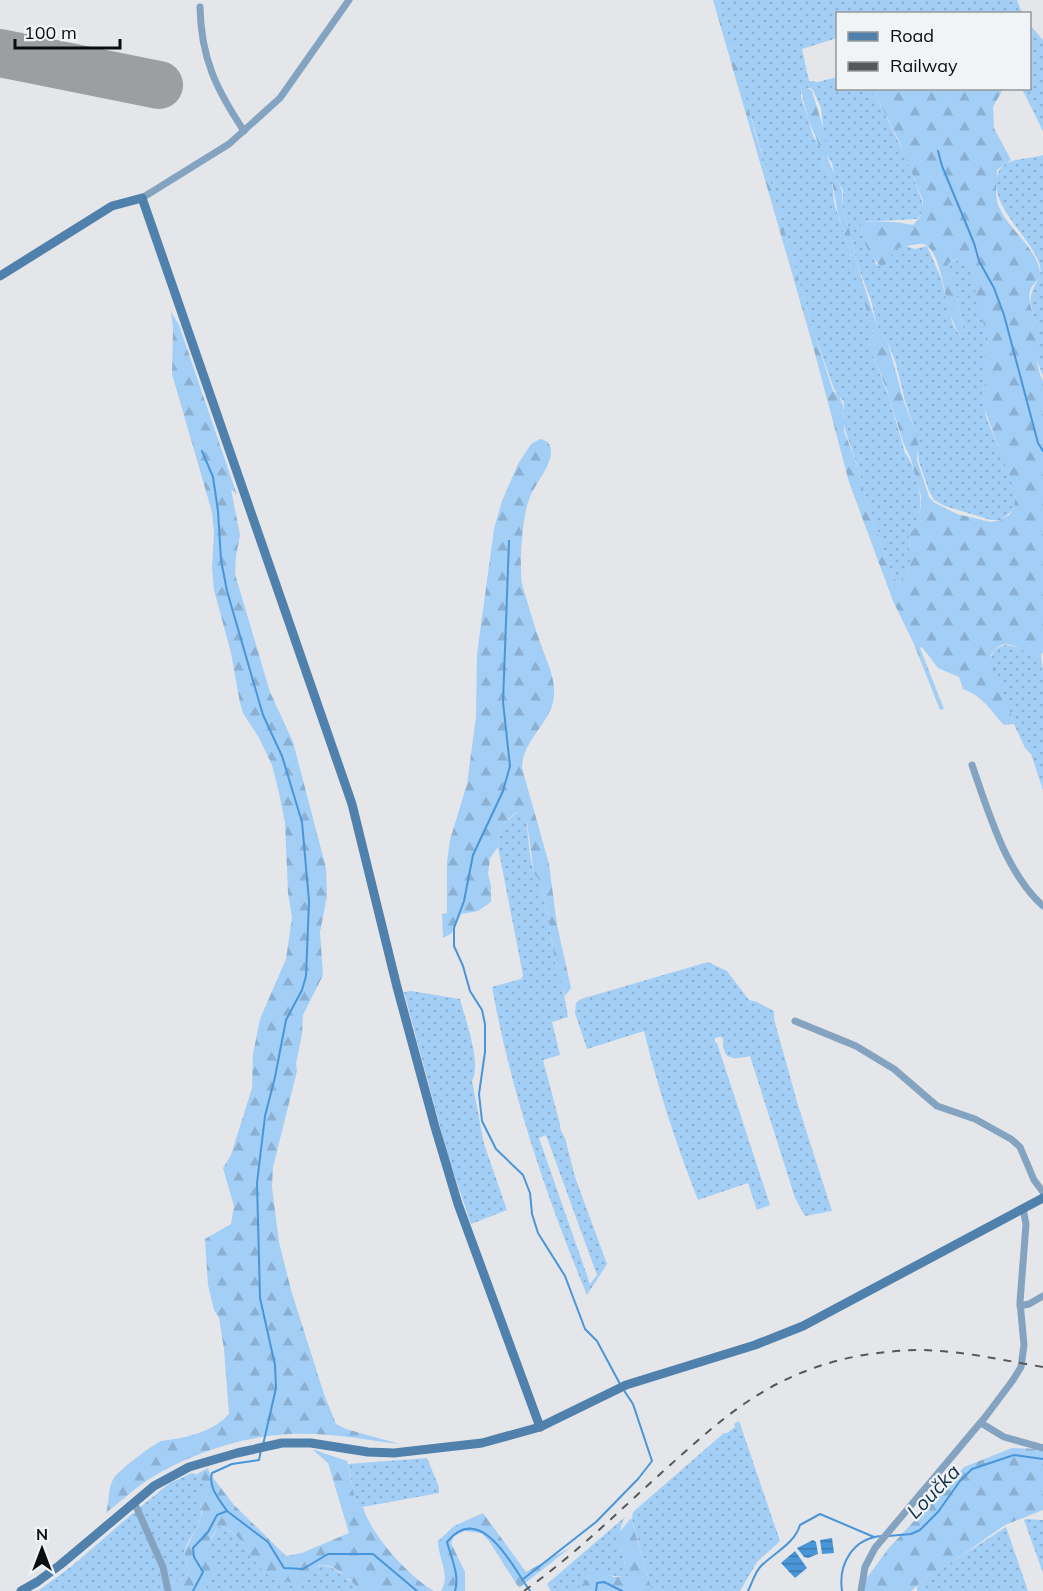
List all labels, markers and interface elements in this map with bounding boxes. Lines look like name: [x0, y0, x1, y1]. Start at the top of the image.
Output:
scale bar: [15, 12, 120, 50]
legend: [836, 12, 1031, 90]
text: 100 m: [24, 21, 77, 44]
text: Road: [890, 24, 934, 47]
text: Railway: [890, 54, 958, 77]
water label: Loučka: [901, 1459, 965, 1523]
north arrow: [12, 1519, 72, 1579]
text: N: [36, 1524, 48, 1544]

